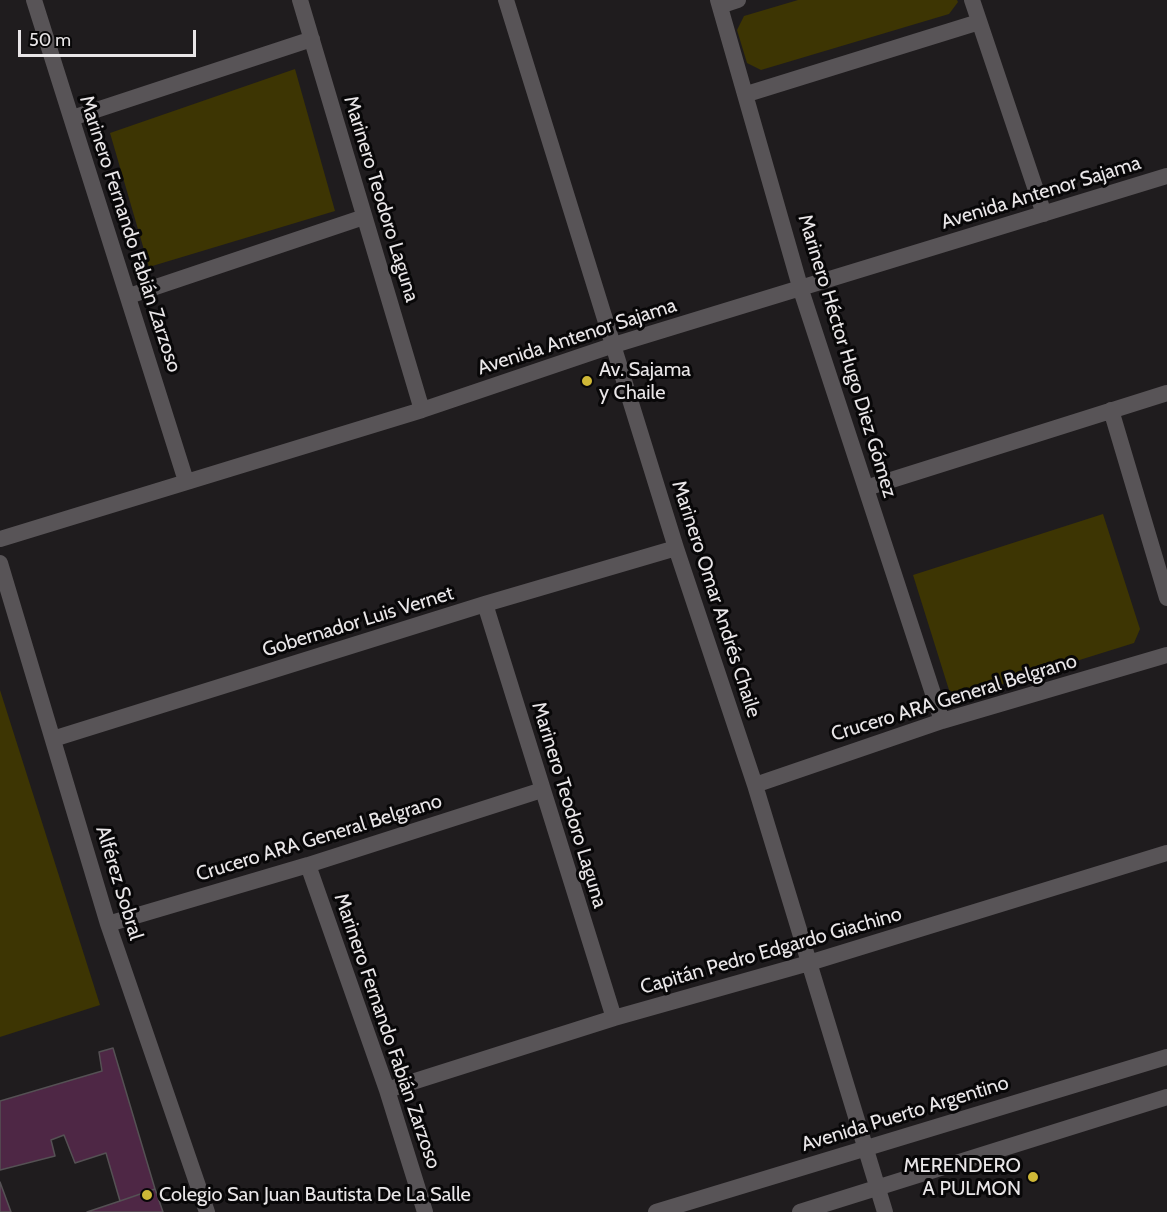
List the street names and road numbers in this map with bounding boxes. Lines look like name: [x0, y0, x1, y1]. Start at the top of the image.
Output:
street label: Marinero Fernando Fabián Zarzoso: [74, 93, 186, 375]
street label: Marinero Teodoro Laguna: [338, 93, 424, 305]
street label: Avenida Antenor Sajama: [938, 151, 1144, 235]
street label: Marinero Héctor Hugo Diez Gómez: [792, 211, 902, 501]
street label: Avenida Antenor Sajama: [475, 294, 679, 380]
street label: Marinero Omar Andrés Chaile: [666, 477, 766, 721]
street label: Gobernador Luis Vernet: [259, 581, 457, 663]
street label: Crucero ARA General Belgrano: [828, 649, 1080, 747]
street label: Marinero Teodoro Laguna: [526, 699, 612, 911]
street label: Crucero ARA General Belgrano: [193, 789, 445, 887]
street label: Alférez Sobral: [90, 823, 148, 943]
street label: Marinero Fernando Fabián Zarzoso: [328, 890, 446, 1172]
street label: Capitán Pedro Edgardo Giachino: [637, 902, 905, 1000]
street label: Avenida Puerto Argentino: [798, 1071, 1012, 1157]

